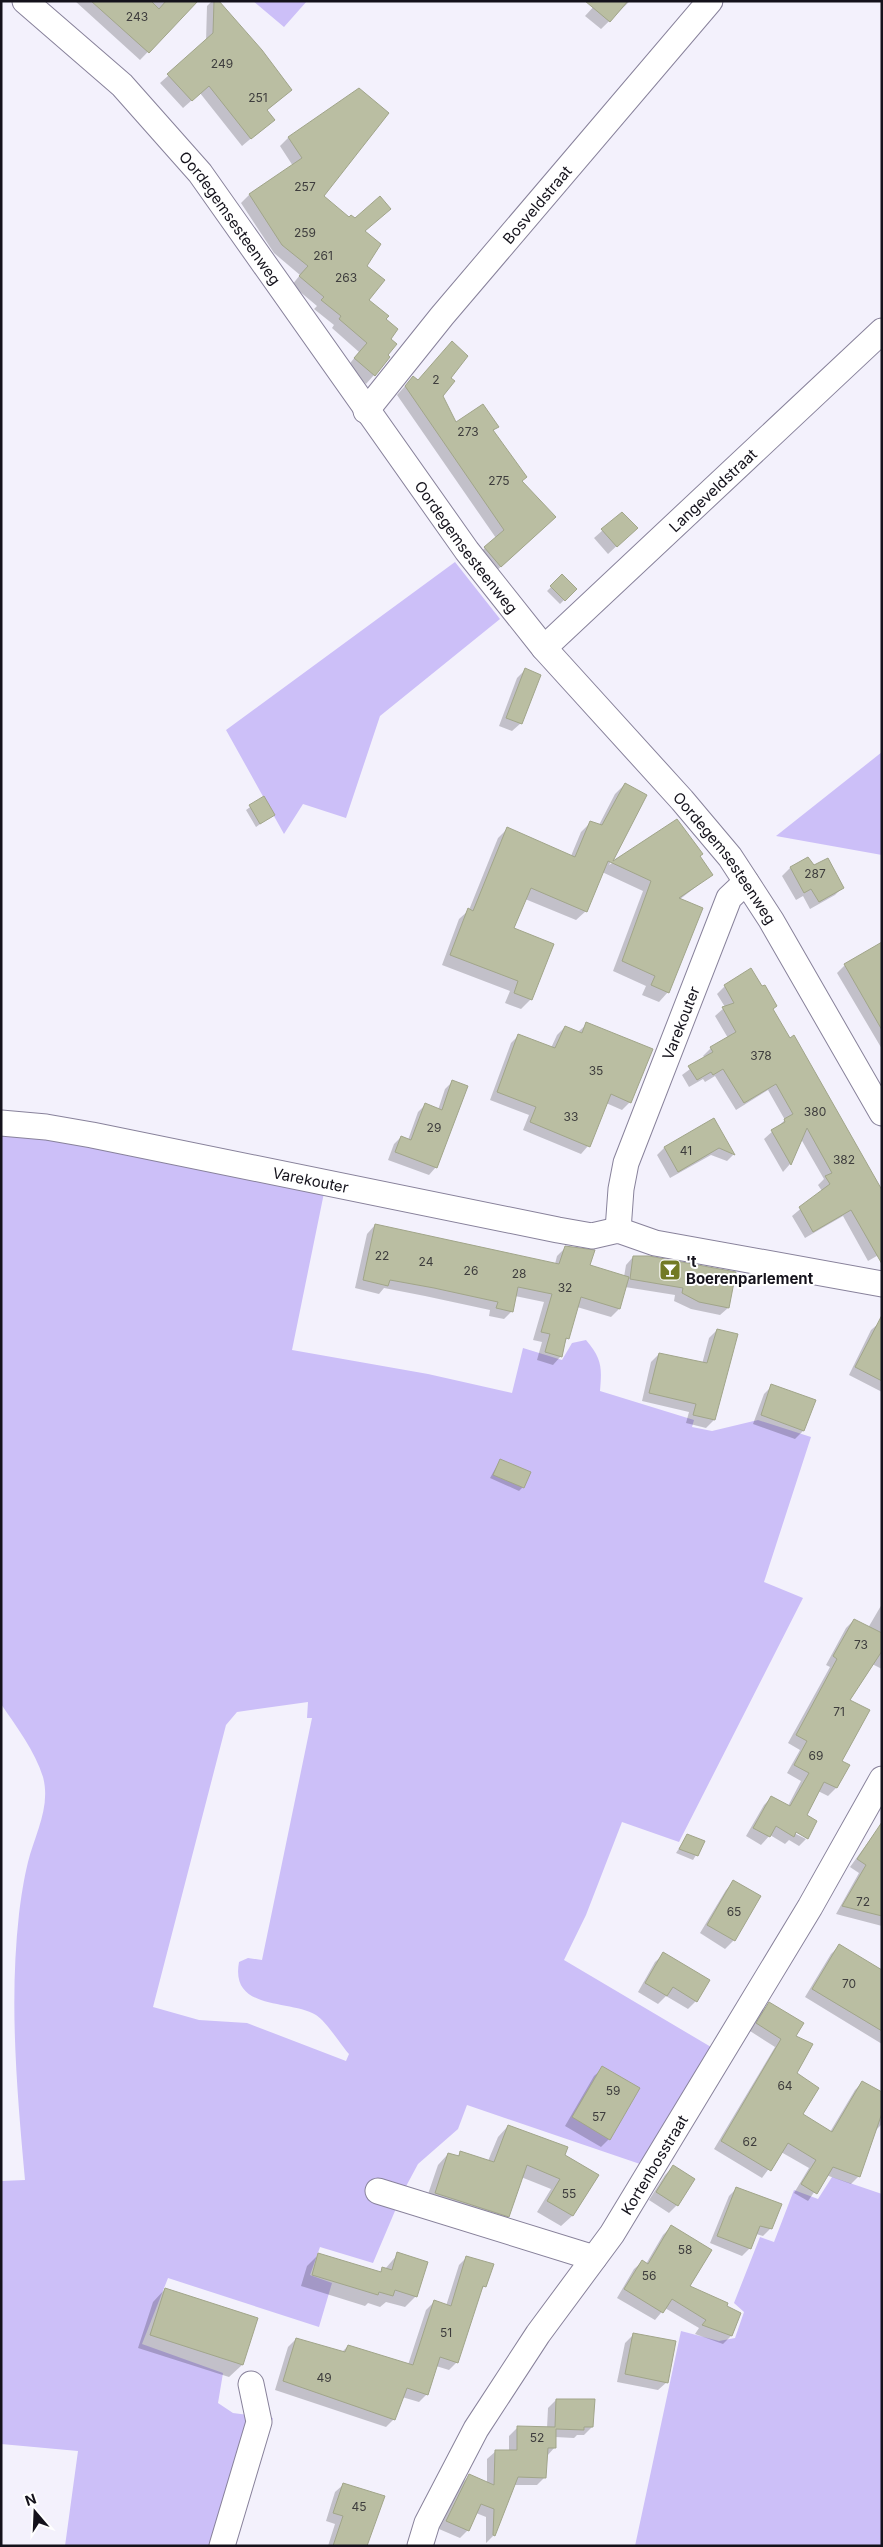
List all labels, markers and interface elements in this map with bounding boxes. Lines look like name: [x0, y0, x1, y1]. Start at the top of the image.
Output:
house number: 243: [126, 9, 148, 24]
house number: 249: [211, 56, 233, 71]
house number: 251: [248, 90, 268, 105]
street label: Oordegemsesteenweg: [175, 147, 285, 288]
street label: Bosveldstraat: [498, 161, 575, 248]
house number: 257: [294, 179, 316, 194]
house number: 259: [294, 225, 316, 240]
house number: 261: [313, 248, 333, 263]
house number: 263: [335, 270, 357, 285]
house number: 2: [432, 372, 440, 387]
house number: 273: [457, 424, 479, 439]
street label: Langeveldstraat: [665, 444, 760, 536]
house number: 275: [488, 473, 510, 488]
street label: Oordegemsesteenweg: [411, 477, 522, 617]
street label: Oordegemsesteenweg: [669, 788, 780, 928]
house number: 287: [804, 866, 826, 881]
street label: Varekouter: [658, 983, 703, 1062]
house number: 378: [750, 1048, 772, 1063]
house number: 35: [589, 1063, 603, 1078]
house number: 380: [804, 1104, 826, 1119]
house number: 33: [564, 1109, 578, 1124]
house number: 29: [427, 1120, 441, 1135]
house number: 41: [680, 1143, 692, 1158]
house number: 382: [833, 1152, 855, 1167]
street label: Varekouter: [271, 1163, 351, 1197]
house number: 22: [375, 1248, 389, 1263]
place label: 't Boerenparlement: [686, 1252, 814, 1288]
house number: 24: [419, 1254, 434, 1269]
bar icon: 't Boerenparlement: [658, 1258, 682, 1282]
house number: 26: [464, 1263, 478, 1278]
house number: 28: [512, 1266, 526, 1281]
house number: 32: [558, 1280, 572, 1295]
house number: 73: [854, 1637, 868, 1652]
house number: 71: [833, 1704, 845, 1719]
house number: 69: [809, 1748, 823, 1763]
house number: 72: [856, 1894, 870, 1909]
house number: 65: [727, 1904, 741, 1919]
house number: 70: [842, 1976, 856, 1991]
house number: 64: [777, 2078, 793, 2093]
house number: 59: [606, 2083, 620, 2098]
house number: 57: [592, 2109, 606, 2124]
street label: Kortenbosstraat: [617, 2111, 691, 2218]
house number: 62: [743, 2134, 757, 2149]
house number: 55: [562, 2186, 576, 2201]
house number: 58: [678, 2242, 692, 2257]
house number: 56: [642, 2268, 656, 2283]
house number: 51: [440, 2325, 452, 2340]
house number: 49: [316, 2370, 332, 2385]
house number: 52: [530, 2430, 544, 2445]
north arrow: [10, 2487, 60, 2537]
text: N: [23, 2489, 38, 2509]
house number: 45: [351, 2499, 367, 2514]

